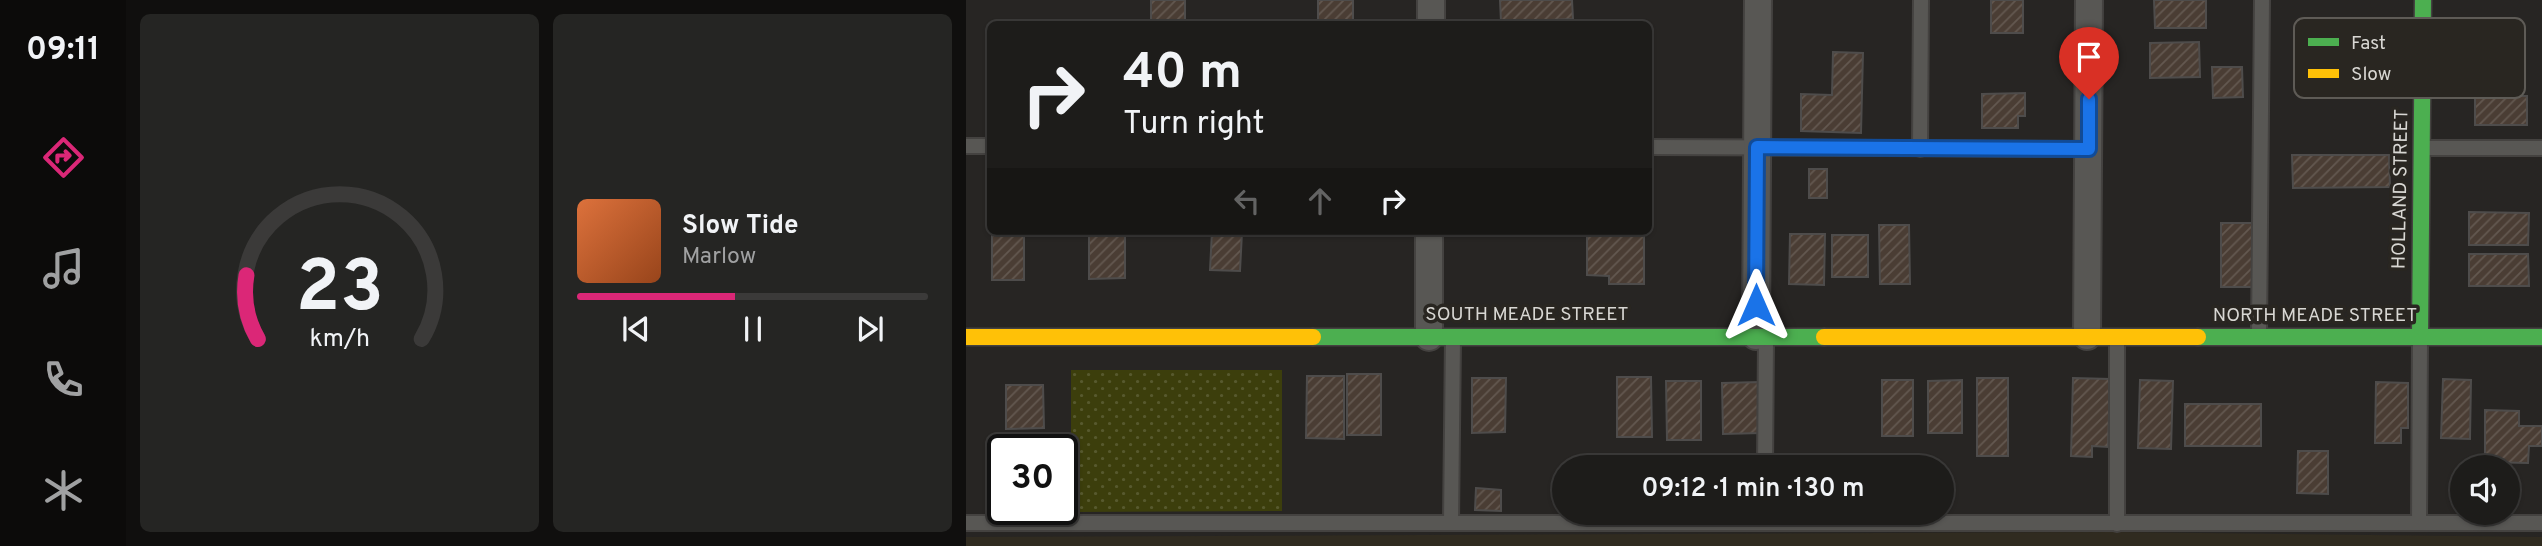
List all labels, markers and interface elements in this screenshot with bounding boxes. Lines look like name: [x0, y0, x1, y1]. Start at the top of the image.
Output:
legend: [2294, 18, 2525, 98]
pin: [2059, 27, 2119, 99]
text: 09:11: [26, 31, 100, 71]
text: Fast: [2351, 32, 2386, 56]
icon: arrive: [2070, 38, 2108, 76]
text: 40 m: [1123, 44, 1242, 106]
icon: right: [1008, 49, 1099, 140]
text: Slow: [2351, 63, 2391, 87]
text: Turn right: [1123, 105, 1265, 145]
street label: HOLLAND STREET: [2388, 109, 2414, 269]
icon: directions: [39, 133, 88, 182]
icon: left: [1228, 182, 1266, 220]
icon: ahead: [1301, 182, 1339, 220]
icon: right: [1374, 182, 1412, 220]
text: Slow Tide: [682, 210, 799, 243]
text: Marlow: [682, 243, 756, 272]
icon: music: [39, 244, 88, 293]
text: 23: [295, 245, 384, 337]
position arrow: [1719, 268, 1793, 342]
street label: SOUTH MEADE STREET: [1425, 303, 1629, 327]
street label: NORTH MEADE STREET: [2213, 304, 2417, 328]
icon: previous: [617, 310, 655, 348]
icon: pause: [734, 310, 772, 348]
icon: next: [851, 310, 889, 348]
text: km/h: [309, 324, 370, 356]
icon: phone: [39, 355, 88, 404]
speed limit sign: 30: [987, 434, 1078, 525]
map controls: [2450, 455, 2520, 525]
button: sound: [2450, 455, 2520, 525]
icon: climate: [39, 466, 88, 515]
text: 09:12 · 1 min · 130 m: [1641, 473, 1865, 506]

